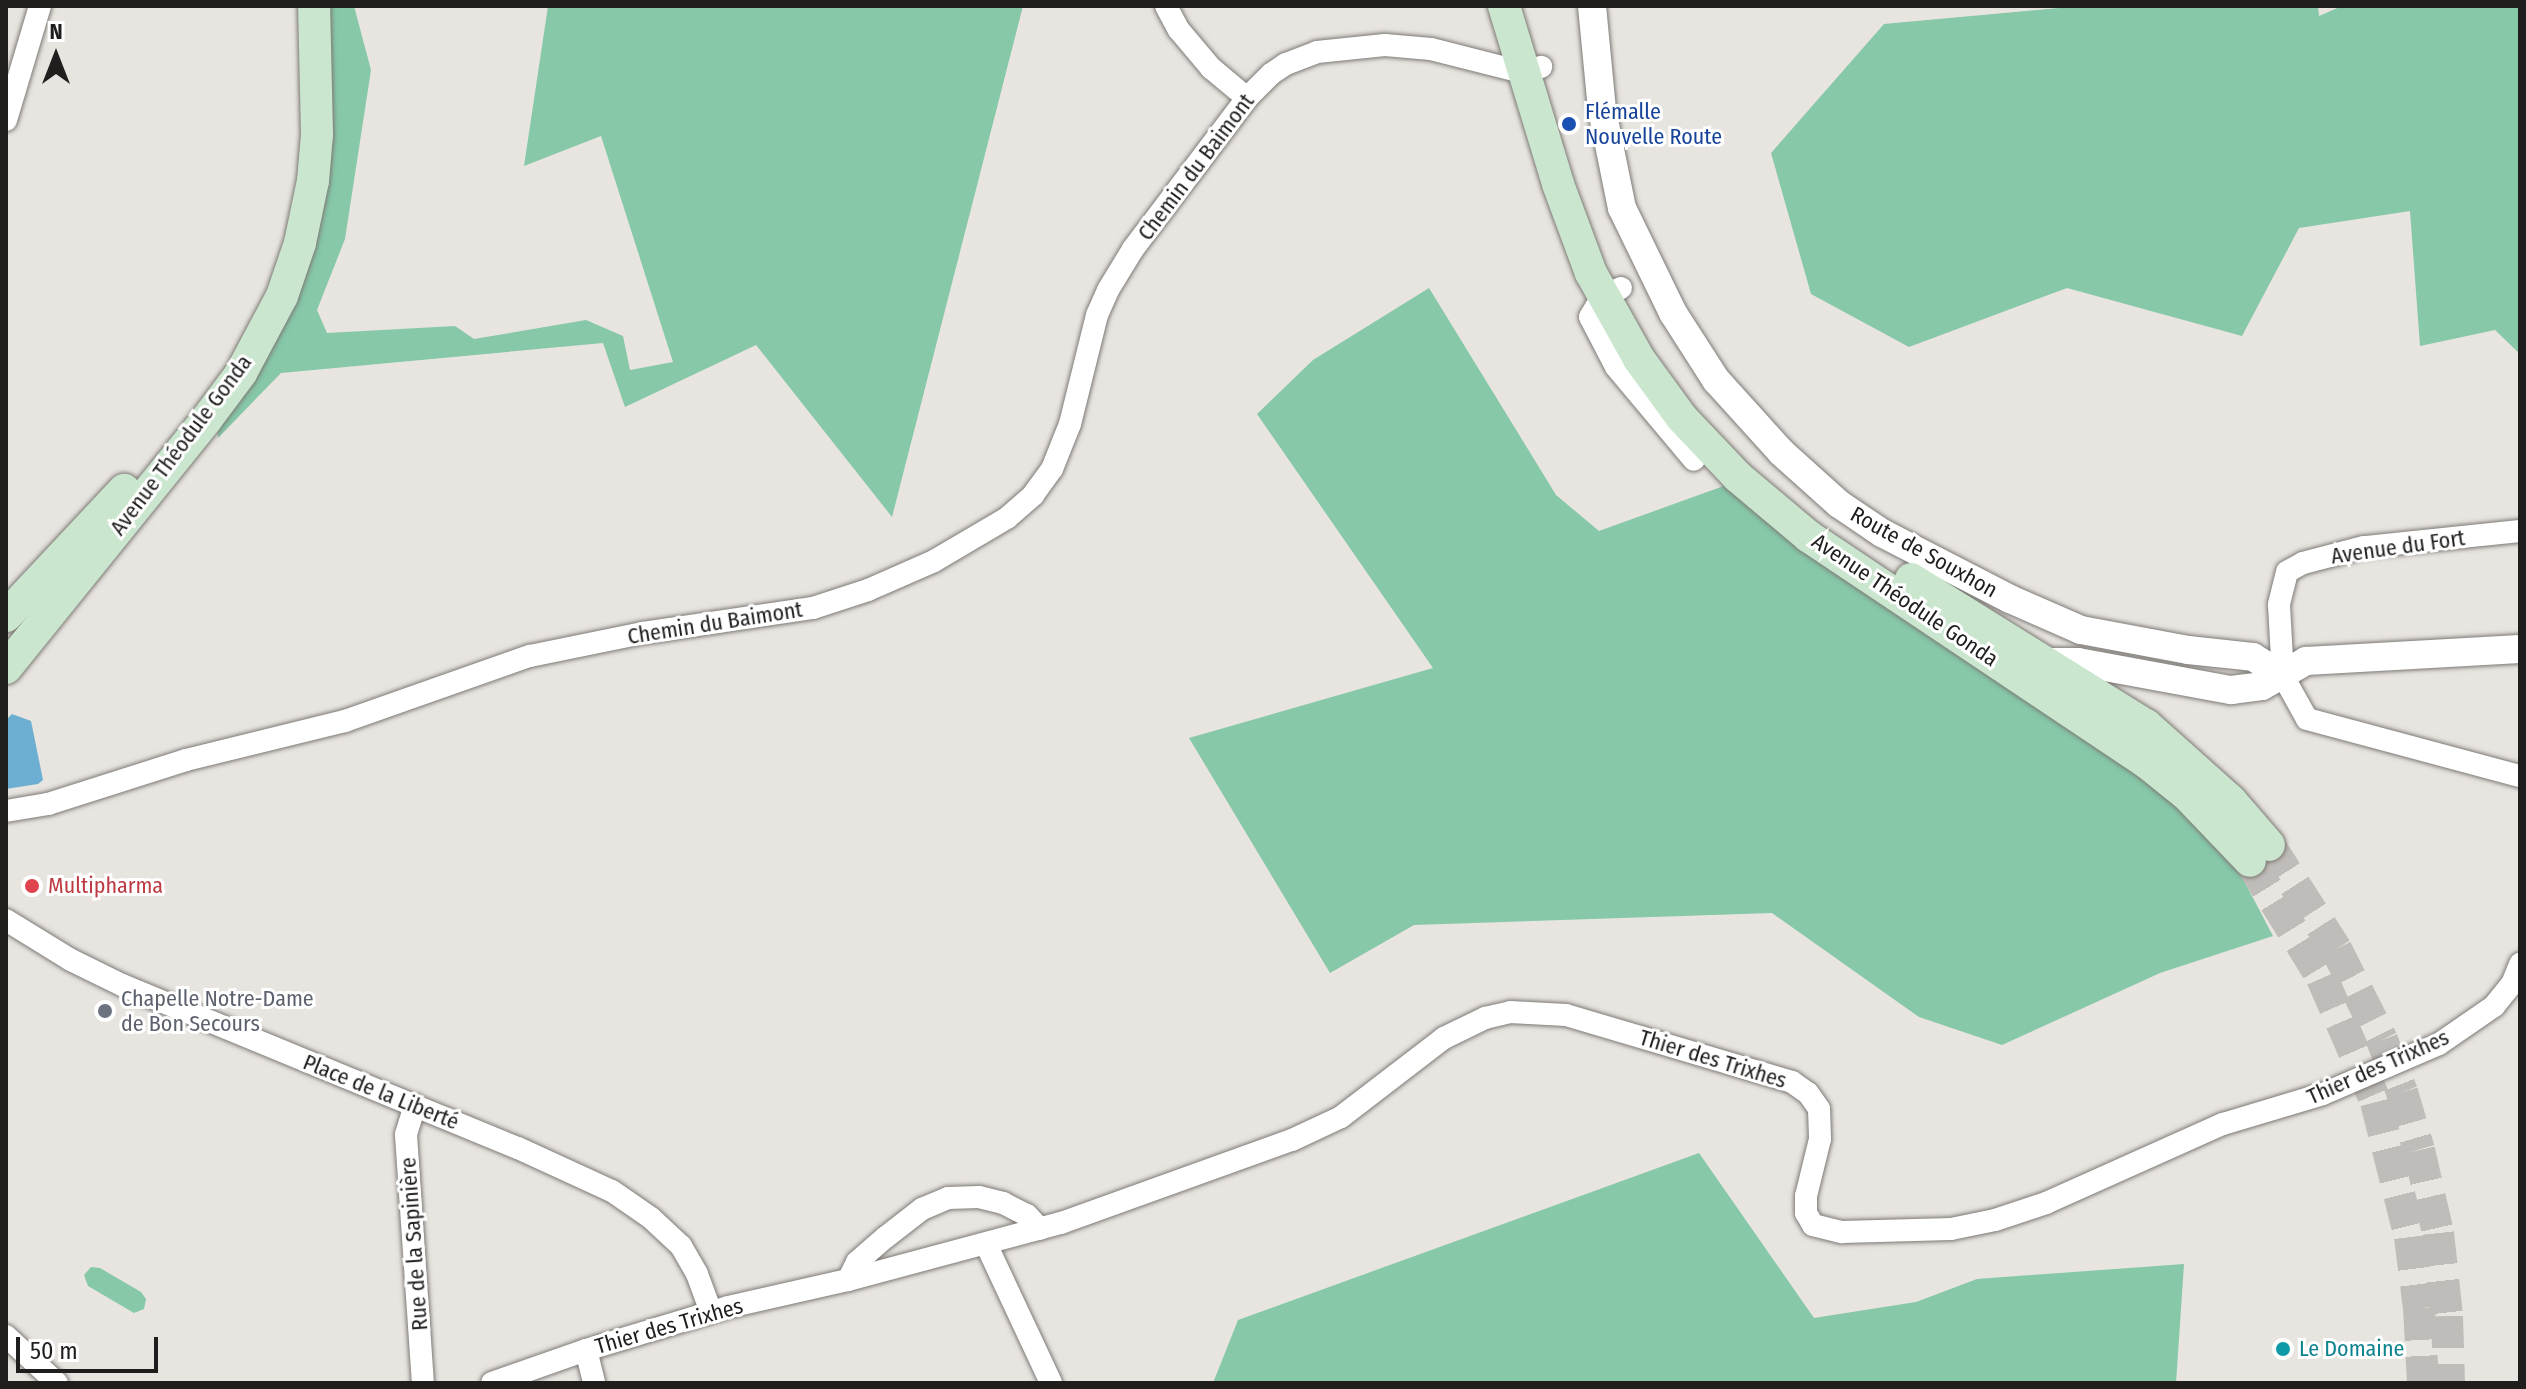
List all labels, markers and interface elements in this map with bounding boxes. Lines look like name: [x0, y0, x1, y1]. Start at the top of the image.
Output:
north arrow: [16, 16, 96, 96]
text: N: [49, 18, 63, 45]
street label: Chemin du Baimont: [1132, 88, 1260, 246]
place label: Flémalle Nouvelle Route: [1585, 98, 1722, 150]
marker: Flémalle Nouvelle Route: [1560, 115, 1578, 133]
street label: Avenue Théodule Gonda: [105, 350, 257, 540]
street label: Route de Souxhon: [1846, 501, 2002, 603]
street label: Avenue du Fort: [2329, 525, 2467, 569]
street label: Avenue Théodule Gonda: [1807, 528, 2003, 672]
street label: Chemin du Baimont: [626, 596, 804, 650]
place label: Multipharma: [48, 873, 163, 899]
marker: Multipharma: [23, 877, 41, 895]
place label: Chapelle Notre-Dame de Bon Secours: [121, 985, 314, 1036]
marker: Chapelle Notre-Dame de Bon Secours: [96, 1002, 114, 1020]
street label: Thier des Trixhes: [1636, 1024, 1790, 1094]
street label: Thier des Trixhes: [2303, 1024, 2453, 1110]
street label: Place de la Liberté: [299, 1049, 463, 1135]
street label: Rue de la Sapinière: [395, 1156, 433, 1332]
street label: Thier des Trixhes: [592, 1292, 746, 1360]
scale bar: [20, 1321, 162, 1371]
place label: Le Domaine: [2299, 1336, 2404, 1362]
text: 50 m: [30, 1337, 78, 1365]
marker: Le Domaine: [2274, 1340, 2292, 1358]

